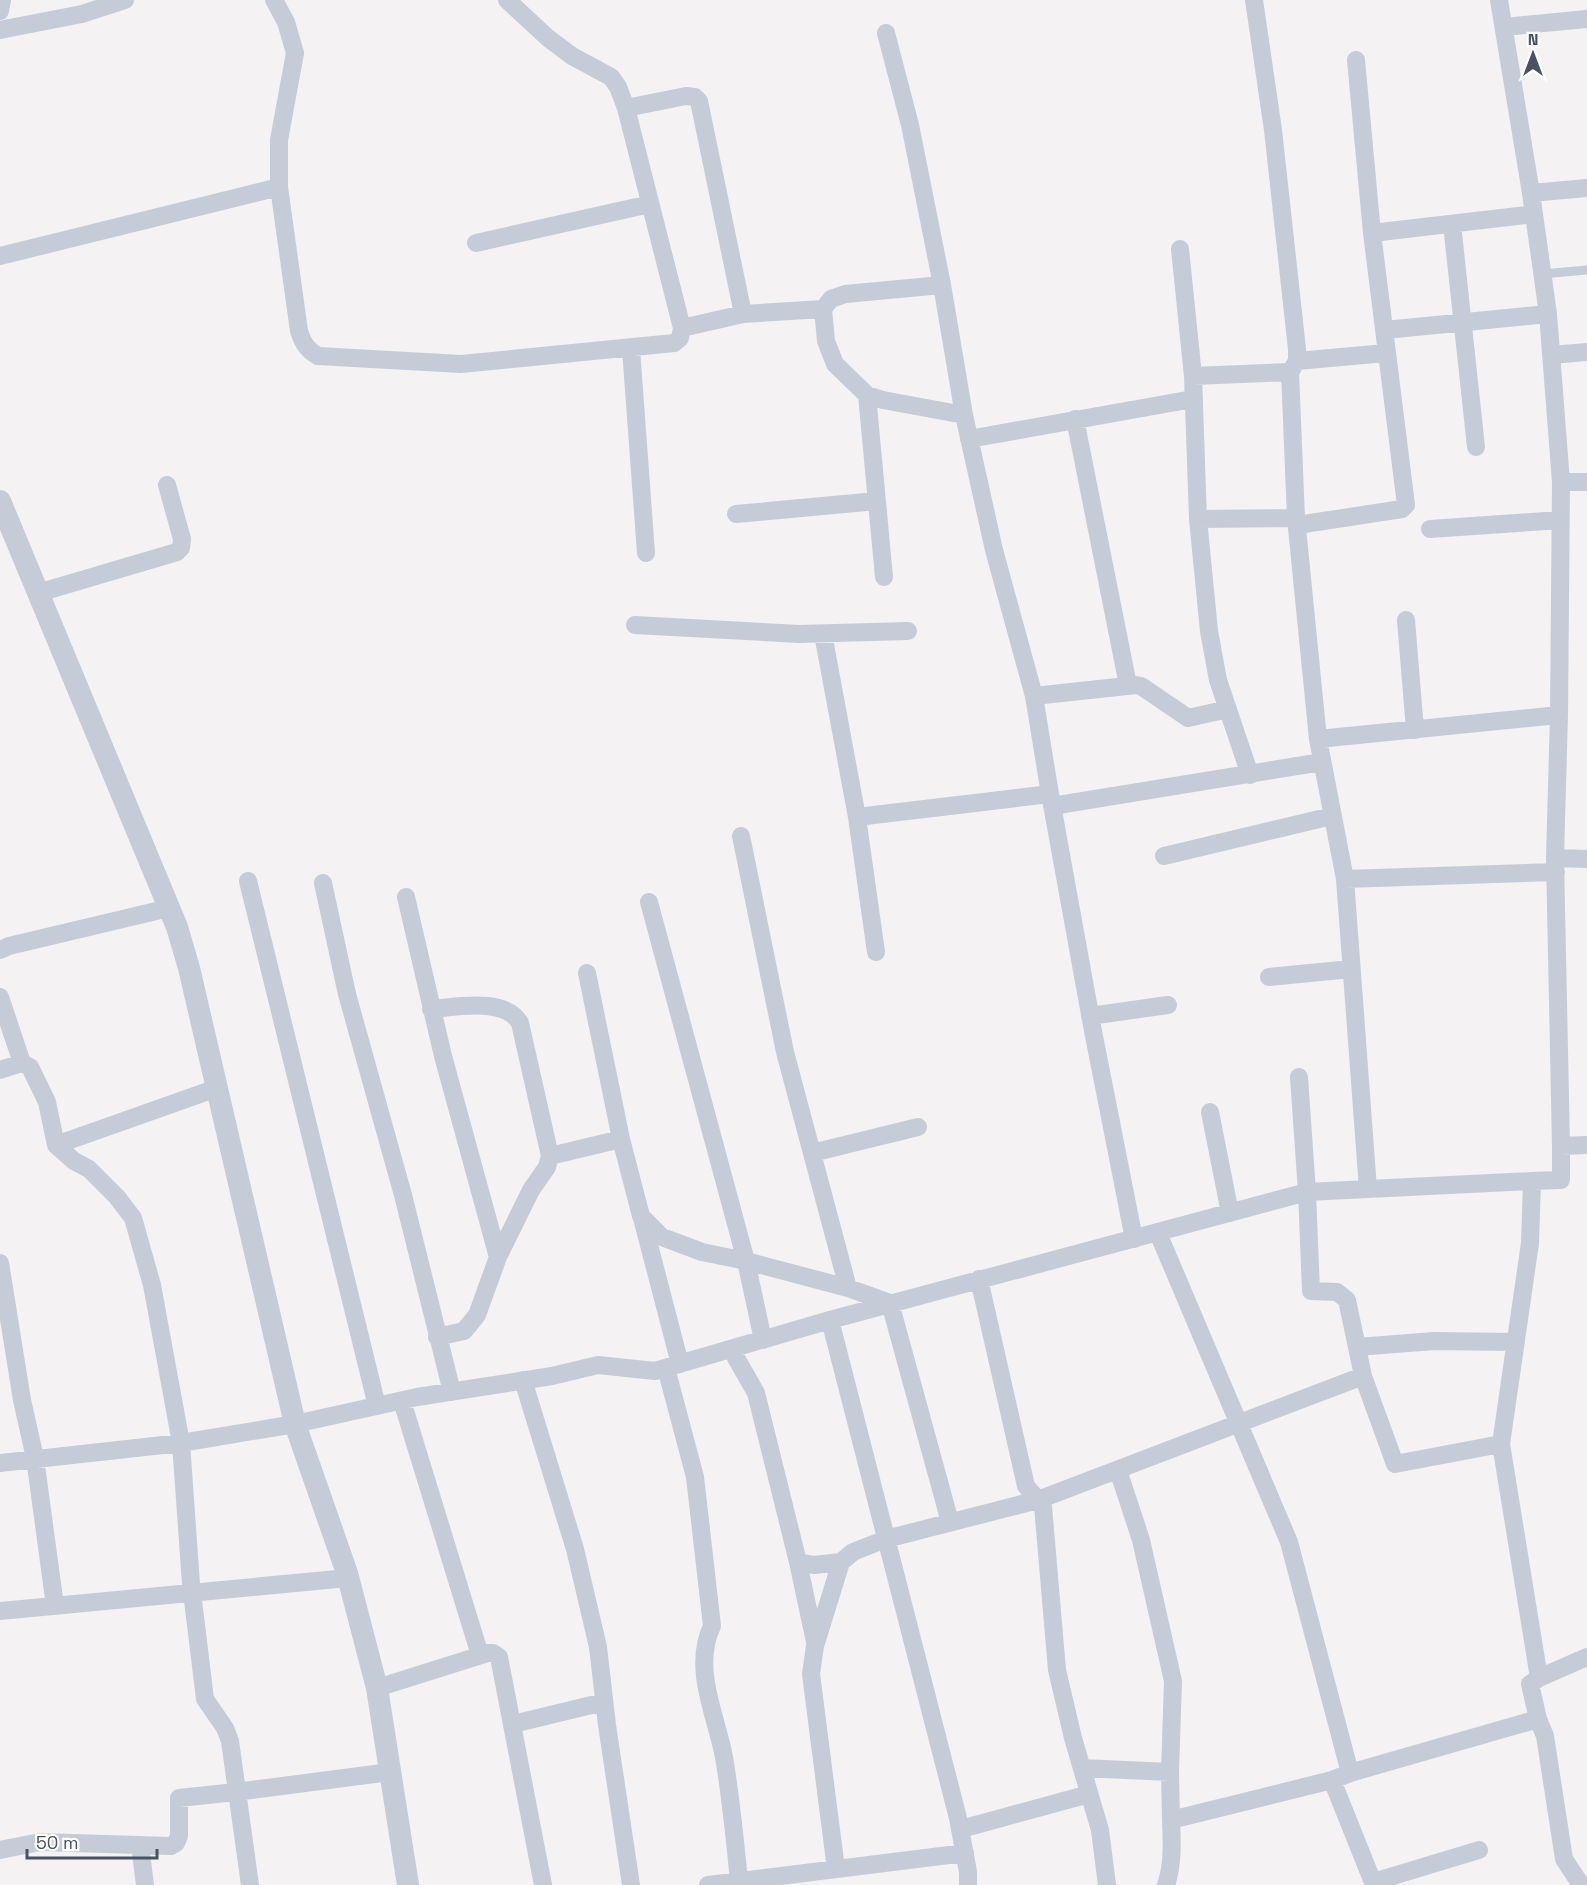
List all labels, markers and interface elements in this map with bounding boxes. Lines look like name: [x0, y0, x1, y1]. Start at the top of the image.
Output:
north arrow: [1503, 24, 1563, 84]
text: N: [1528, 29, 1538, 50]
scale bar: [27, 1822, 158, 1860]
text: 50 m: [36, 1831, 78, 1854]

